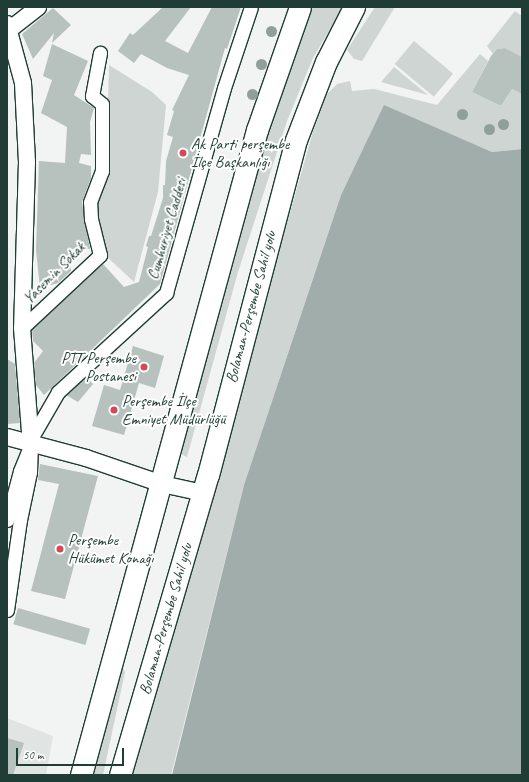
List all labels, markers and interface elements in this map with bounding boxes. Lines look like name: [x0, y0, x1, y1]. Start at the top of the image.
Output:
place label: Ak Parti perşembe İlçe Başkanlığı: [191, 134, 289, 172]
marker: Ak Parti perşembe İlçe Başkanlığı: [178, 148, 188, 158]
street label: Cumhuriyet Caddesi: [143, 176, 191, 282]
street label: Bolaman-Perşembe Sahil yolu: [221, 229, 281, 385]
street label: Yasemin Sokak: [19, 238, 89, 308]
place label: PTT Perşembe Postanesi: [61, 348, 136, 386]
marker: PTT Perşembe Postanesi: [139, 362, 149, 372]
place label: Perşembe İlçe Emniyet Müdürlüğü: [122, 391, 225, 429]
marker: Perşembe İlçe Emniyet Müdürlüğü: [109, 405, 119, 415]
place label: Perşembe Hükûmet Konağı: [68, 530, 153, 568]
street label: Bolaman-Perşembe Sahil yolu: [135, 541, 197, 697]
marker: Perşembe Hükûmet Konağı: [55, 544, 65, 554]
scale bar: [18, 740, 126, 766]
text: 50 m: [23, 747, 43, 763]

